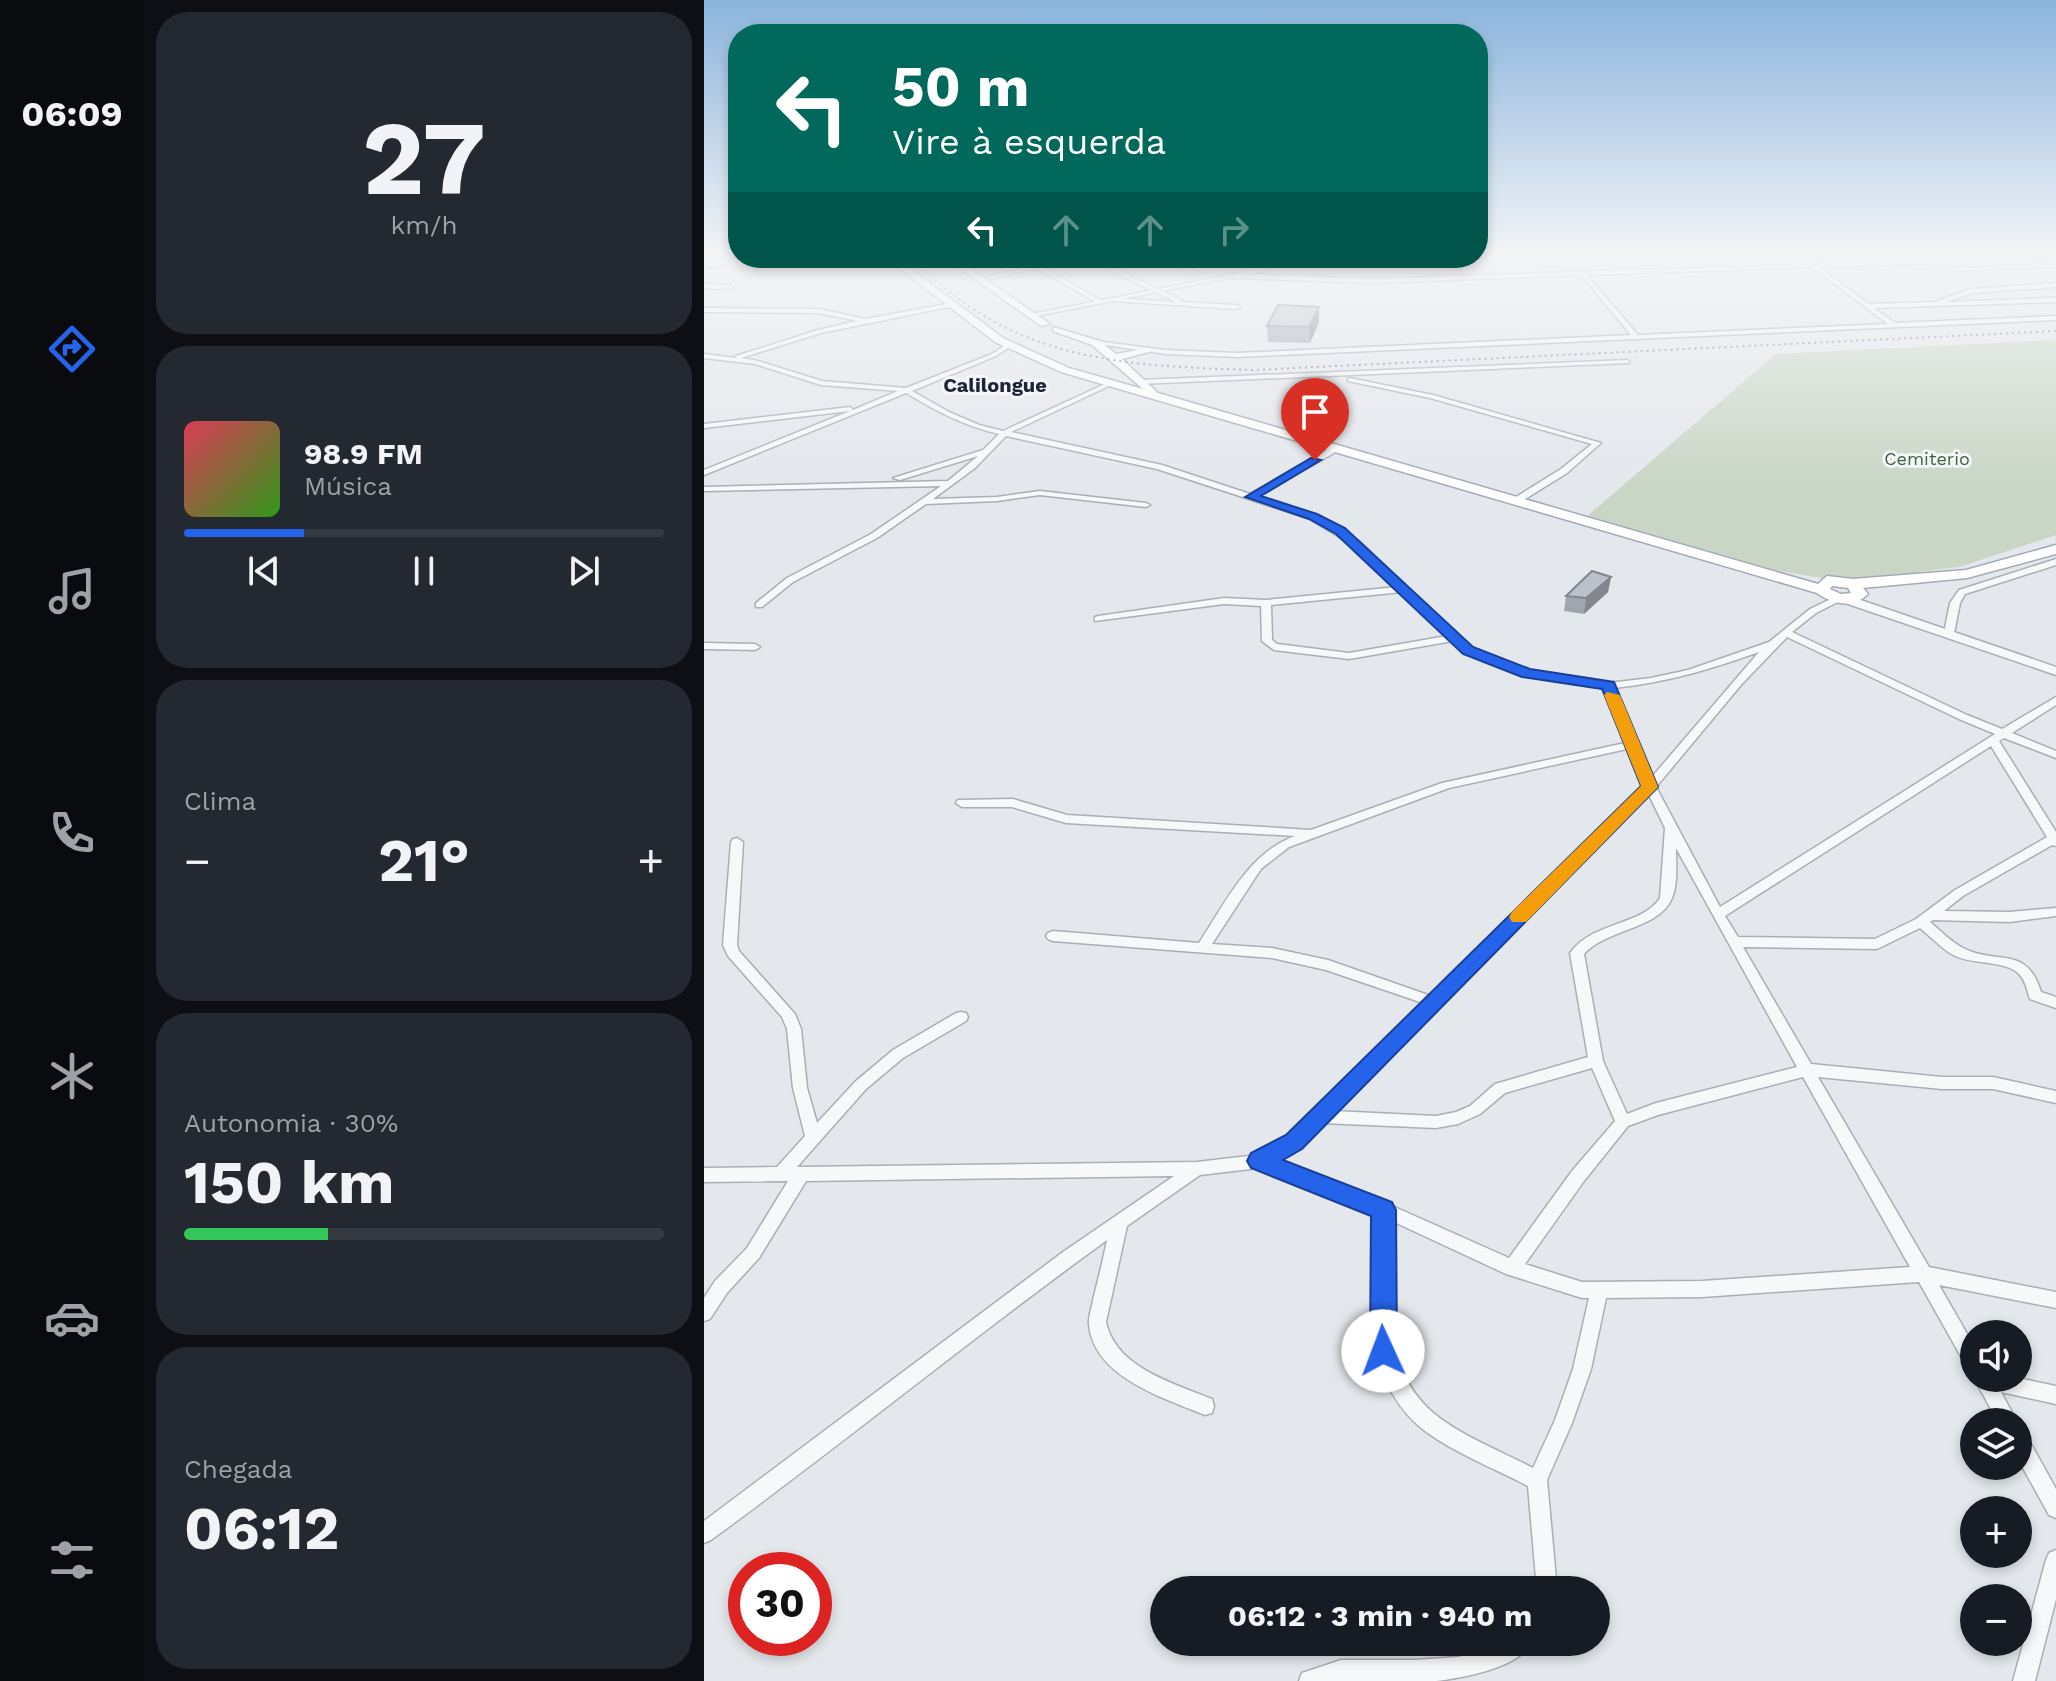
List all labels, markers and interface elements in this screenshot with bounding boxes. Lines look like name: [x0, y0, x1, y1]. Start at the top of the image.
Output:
text: 50 m: [892, 54, 1029, 120]
icon: left: [760, 56, 864, 160]
text: 06:09: [21, 93, 123, 135]
text: 27: [362, 97, 486, 219]
text: Vire à esquerda: [892, 121, 1166, 163]
icon: left: [960, 208, 1004, 252]
icon: ahead: [1044, 208, 1088, 252]
icon: ahead: [1128, 208, 1172, 252]
icon: right: [1212, 208, 1256, 252]
text: km/h: [391, 210, 457, 240]
icon: directions: [44, 321, 100, 377]
district label: Calilongue: [943, 373, 1047, 397]
pin: [1281, 378, 1349, 460]
icon: arrive: [1293, 390, 1337, 434]
text: 98.9 FM: [304, 436, 423, 471]
park label: Cemiterio: [1884, 448, 1970, 469]
text: Música: [304, 471, 392, 501]
icon: previous: [242, 549, 286, 593]
icon: pause: [402, 549, 446, 593]
icon: next: [562, 549, 606, 593]
icon: music: [44, 563, 100, 619]
text: Clima: [184, 786, 256, 816]
icon: phone: [44, 805, 100, 861]
text: 21°: [378, 825, 470, 896]
text: −: [184, 835, 211, 887]
text: +: [637, 835, 664, 887]
icon: climate: [44, 1048, 100, 1104]
text: Autonomia · 30%: [184, 1108, 398, 1138]
text: 150 km: [184, 1147, 394, 1218]
icon: car: [44, 1290, 100, 1346]
position arrow: [1341, 1309, 1425, 1393]
map controls: [1960, 1320, 2032, 1656]
button: sound: [1960, 1320, 2032, 1392]
button: layers: [1960, 1408, 2032, 1480]
text: Chegada: [184, 1454, 293, 1484]
text: 06:12: [184, 1493, 339, 1564]
button: +: [1960, 1496, 2032, 1568]
icon: filters: [44, 1532, 100, 1588]
speed limit sign: 30: [728, 1552, 832, 1656]
button: −: [1960, 1584, 2032, 1656]
text: 06:12 · 3 min · 940 m: [1228, 1598, 1532, 1633]

